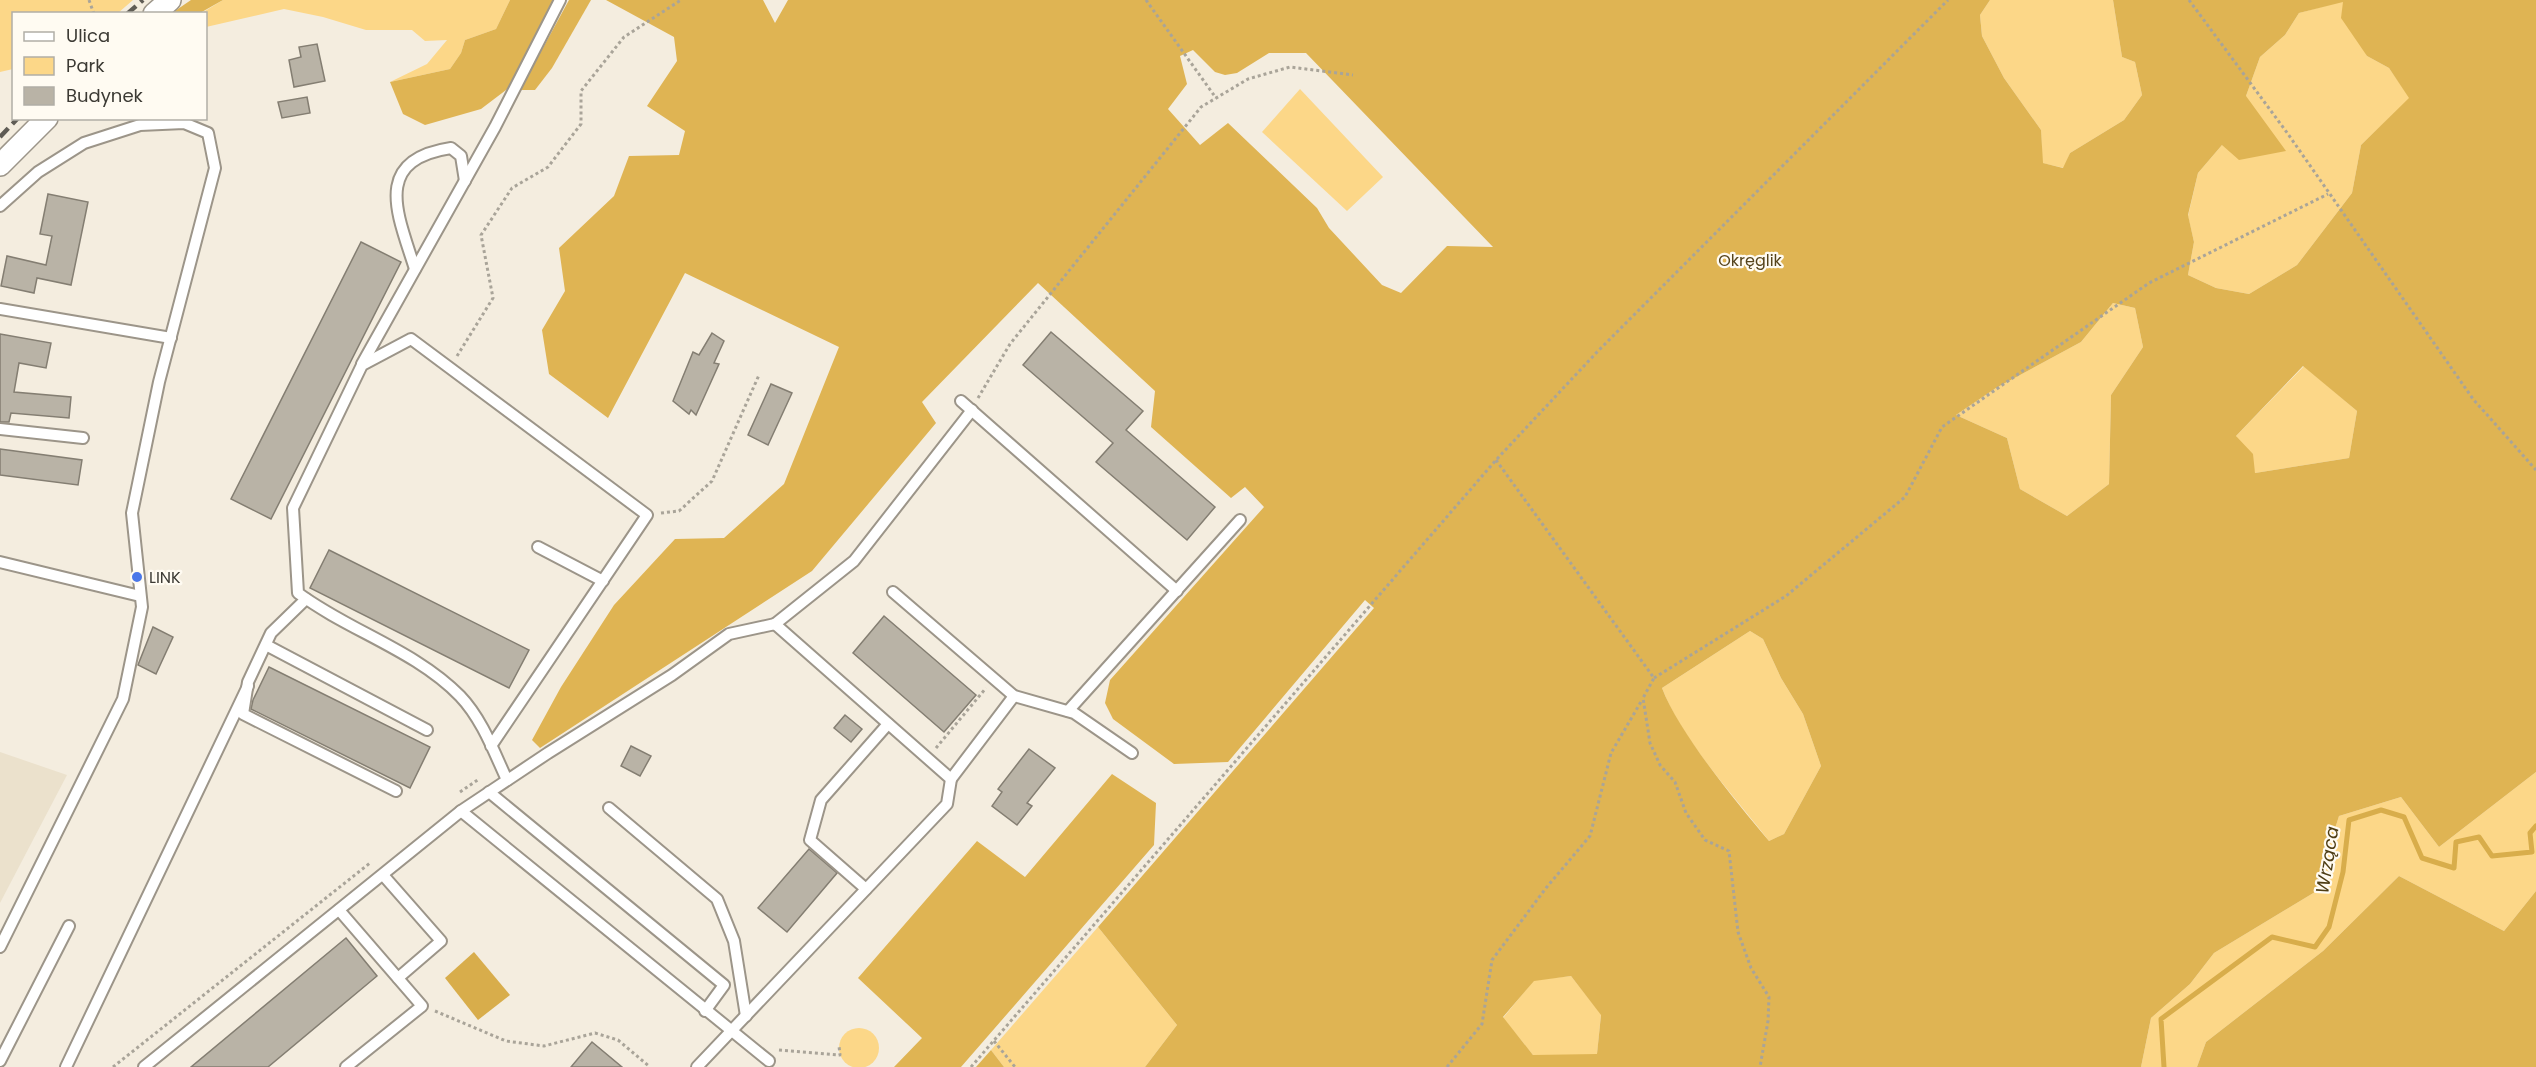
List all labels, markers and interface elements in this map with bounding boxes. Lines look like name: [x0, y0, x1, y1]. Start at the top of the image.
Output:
legend: [12, 12, 207, 120]
text: Ulica: [66, 23, 110, 48]
text: Park: [66, 53, 105, 78]
text: Budynek: [66, 83, 144, 108]
park label: Okręglik: [1718, 249, 1783, 272]
place label: LINK: [149, 566, 181, 589]
marker: LINK: [130, 570, 144, 584]
water label: Wrząca: [2309, 825, 2345, 895]

